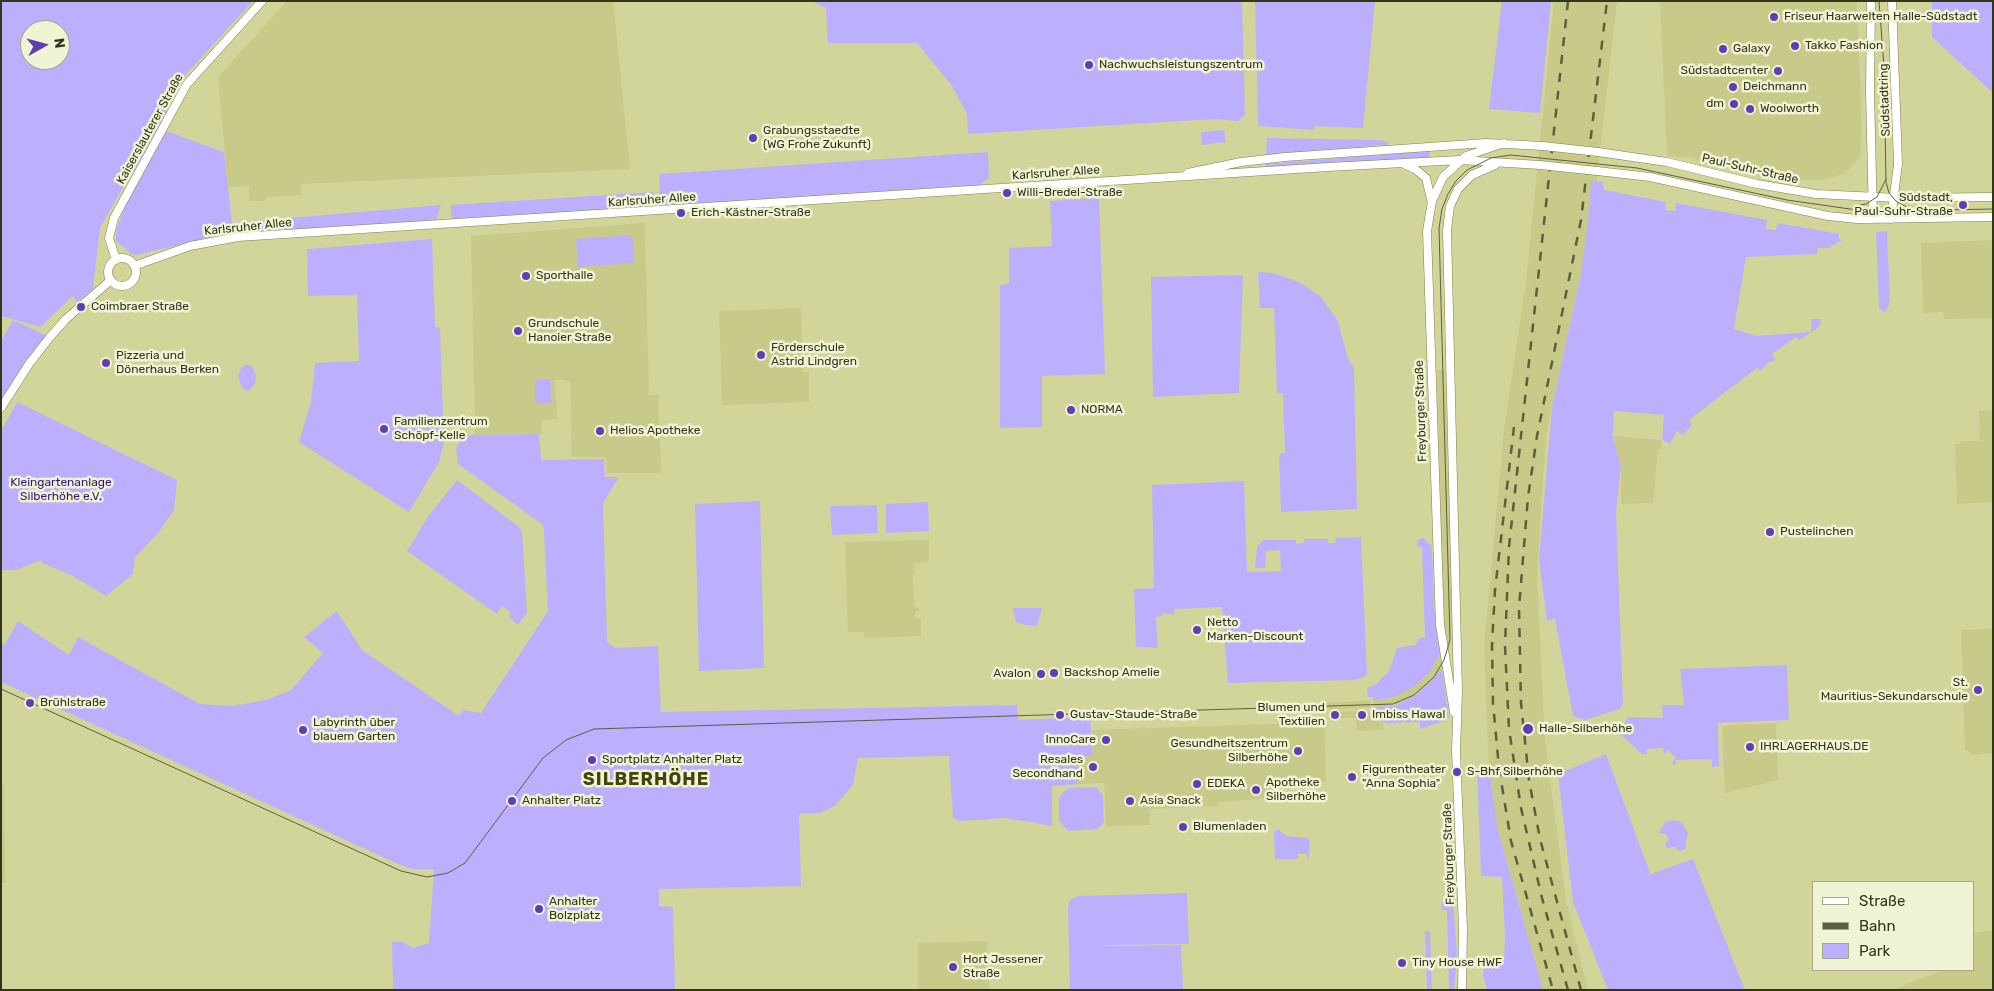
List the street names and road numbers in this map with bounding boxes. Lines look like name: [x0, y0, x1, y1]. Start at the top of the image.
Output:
street label: Südstadtring: [1877, 63, 1893, 137]
street label: Kaiserslauterer Straße: [114, 71, 186, 187]
street label: Paul-Suhr-Straße: [1700, 151, 1800, 187]
street label: Karlsruher Allee: [1012, 163, 1100, 183]
street label: Karlsruher Allee: [608, 190, 696, 210]
street label: Karlsruher Allee: [204, 215, 292, 239]
street label: Freyburger Straße: [1412, 360, 1430, 462]
street label: Freyburger Straße: [1440, 803, 1458, 905]

